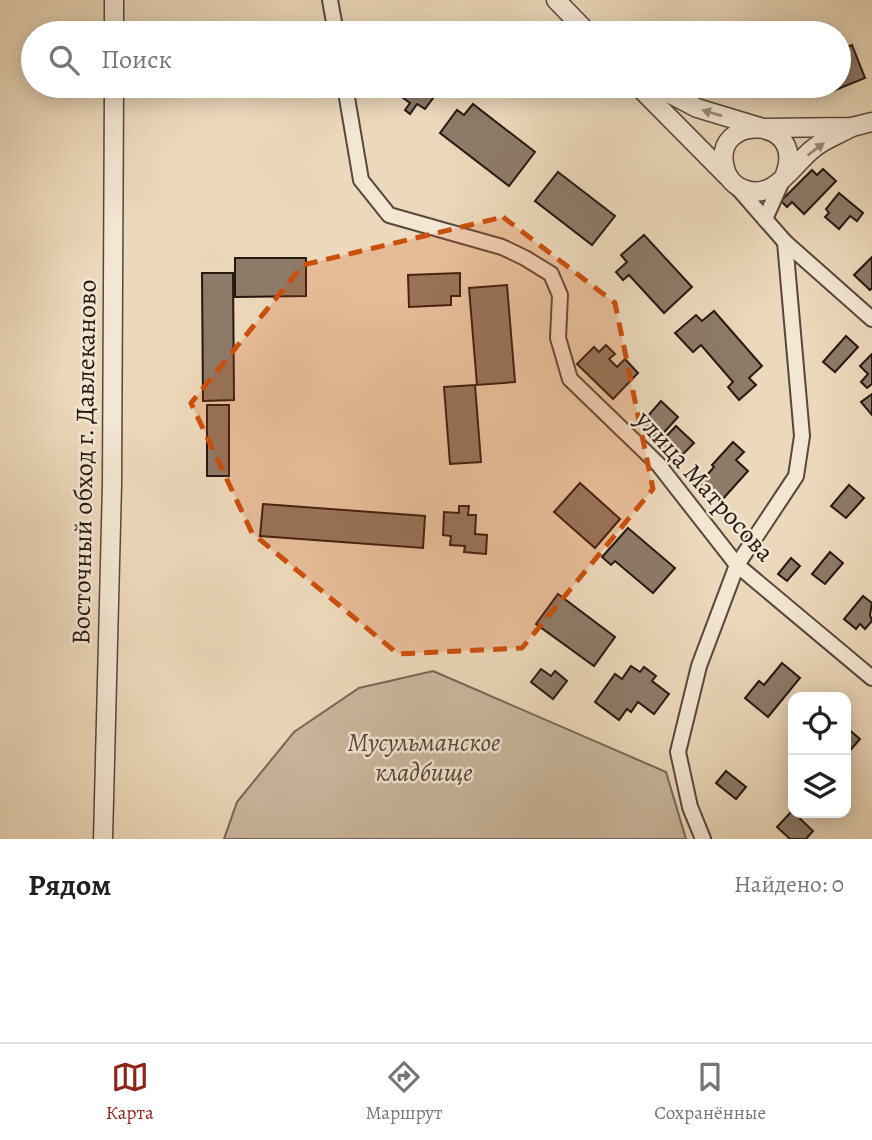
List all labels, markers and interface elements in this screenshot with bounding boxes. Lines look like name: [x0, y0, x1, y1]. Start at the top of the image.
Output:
search box: [21, 21, 851, 98]
icon: search: [45, 41, 83, 79]
text: Поиск: [101, 42, 172, 77]
one-way arrow: [701, 107, 722, 117]
one-way arrow: [806, 142, 825, 156]
street label: Восточный обход г. Давлеканово: [63, 279, 105, 645]
street label: улица Матросова: [627, 402, 782, 569]
map controls: [788, 692, 851, 818]
button: locate: [788, 692, 851, 755]
park label: Мусульманское кладбище: [348, 725, 500, 790]
button: layers: [788, 755, 851, 818]
text: Рядом: [28, 865, 111, 905]
text: Найдено: 0: [734, 869, 844, 900]
tab: Карта: [106, 1058, 154, 1126]
tab: Маршрут: [365, 1058, 442, 1126]
tab: Сохранённые: [654, 1058, 766, 1126]

